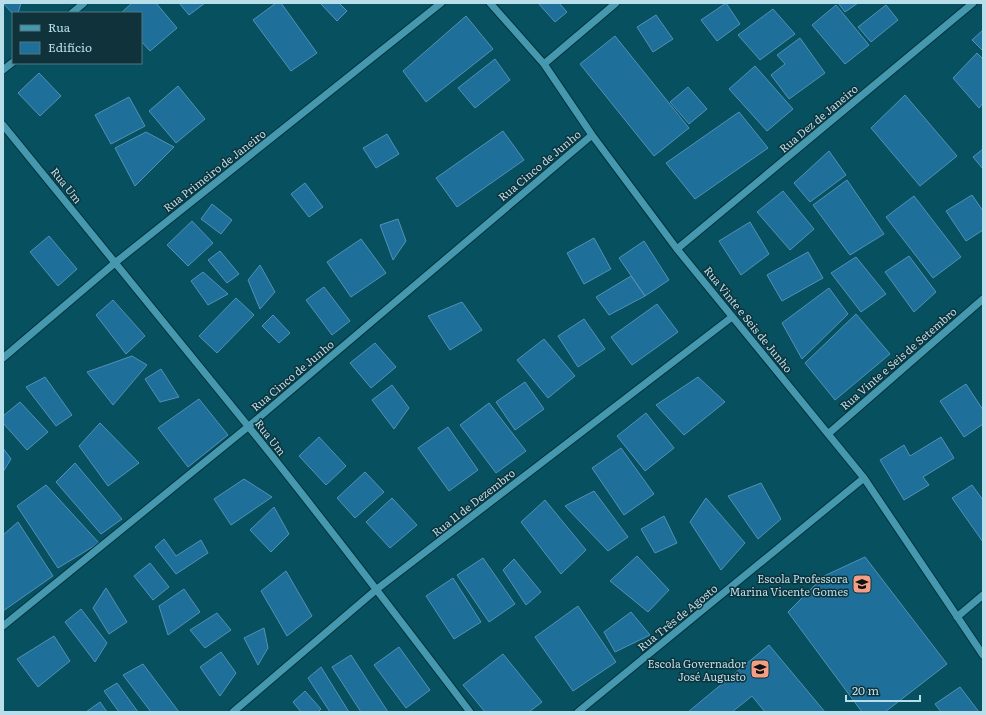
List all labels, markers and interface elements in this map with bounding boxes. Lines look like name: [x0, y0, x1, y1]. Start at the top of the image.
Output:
legend: [12, 12, 142, 64]
text: Rua: [48, 18, 71, 36]
text: Edifício: [48, 38, 92, 56]
street label: Rua Dez de Janeiro: [775, 80, 861, 156]
street label: Rua Primeiro de Janeiro: [159, 125, 269, 215]
street label: Rua Cinco de Junho: [494, 126, 584, 204]
street label: Rua Um: [48, 164, 87, 207]
street label: Rua Vinte e Seis de Junho: [701, 262, 797, 376]
street label: Rua Vinte e Seis de Setembro: [836, 303, 960, 413]
street label: Rua Cinco de Junho: [247, 336, 337, 414]
street label: Rua Um: [252, 416, 290, 459]
street label: Rua 11 de Dezembro: [428, 464, 518, 540]
place label: Escola Professora Marina Vicente Gomes: [729, 570, 848, 599]
school or university icon: Escola Professora Marina Vicente Gomes: [851, 573, 873, 595]
street label: Rua Três de Agosto: [634, 580, 720, 654]
place label: Escola Governador José Augusto: [648, 655, 747, 684]
school or university icon: Escola Governador José Augusto: [749, 658, 771, 680]
scale bar: [846, 677, 920, 703]
text: 20 m: [852, 681, 879, 699]

